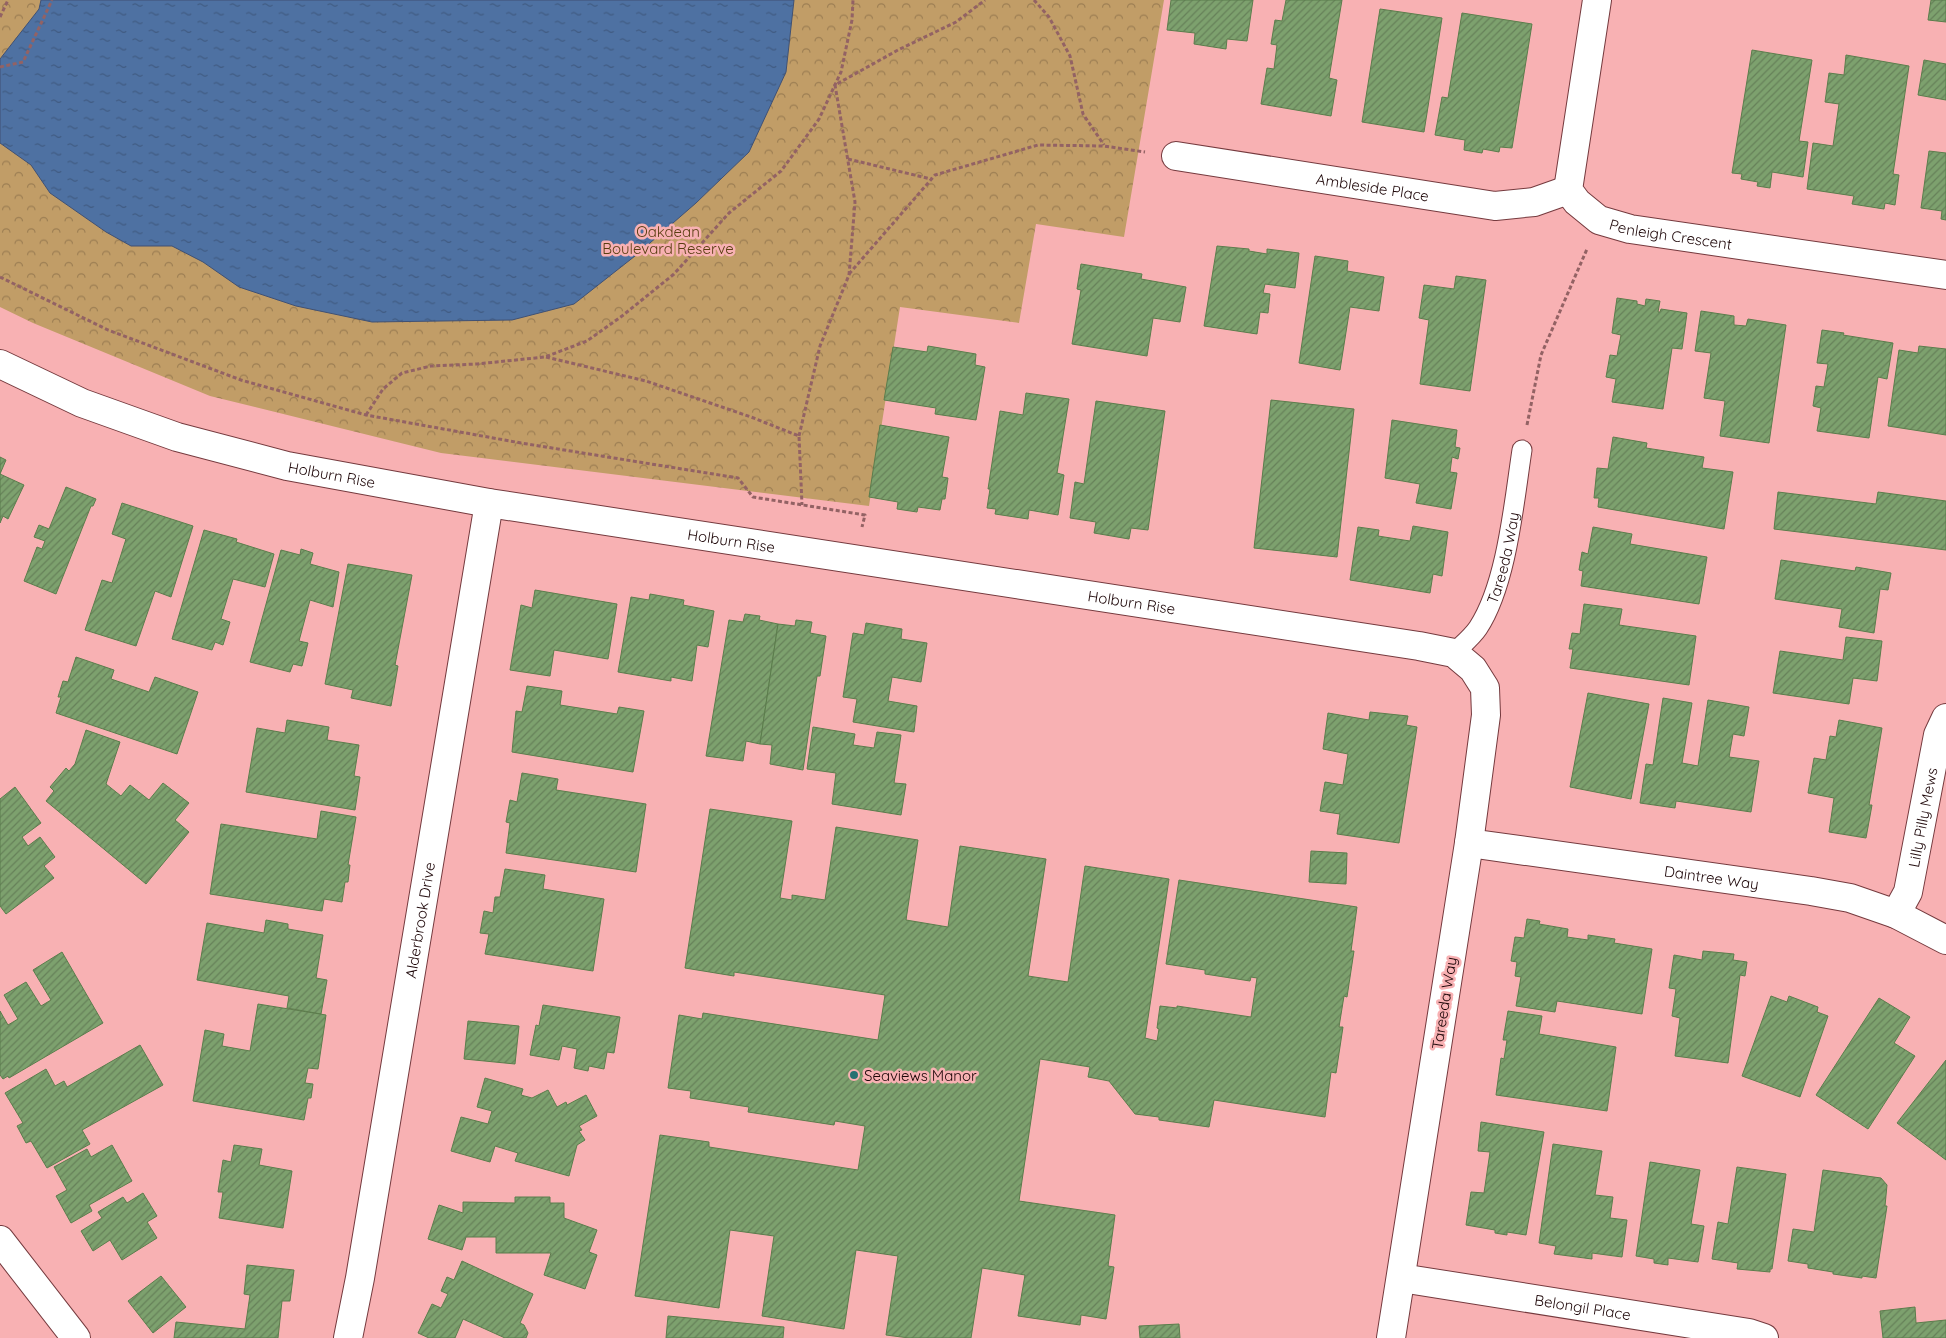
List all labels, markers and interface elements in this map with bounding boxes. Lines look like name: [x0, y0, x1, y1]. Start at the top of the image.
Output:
street label: Ambleside Place: [1315, 169, 1430, 205]
street label: Penleigh Crescent: [1607, 214, 1733, 253]
park label: Oakdean Boulevard Reserve: [602, 222, 734, 258]
street label: Holburn Rise: [287, 457, 377, 492]
street label: Tareeda Way: [1482, 511, 1522, 606]
street label: Holburn Rise: [686, 524, 776, 556]
street label: Holburn Rise: [1087, 586, 1177, 618]
street label: Lilly Pilly Mews: [1903, 766, 1941, 869]
street label: Alderbrook Drive: [401, 861, 439, 980]
street label: Daintree Way: [1663, 861, 1760, 893]
street label: Tareeda Way: [1427, 955, 1461, 1051]
place label: Seaviews Manor: [864, 1066, 977, 1085]
marker: Seaviews Manor: [848, 1069, 860, 1081]
street label: Belongil Place: [1533, 1290, 1632, 1324]

